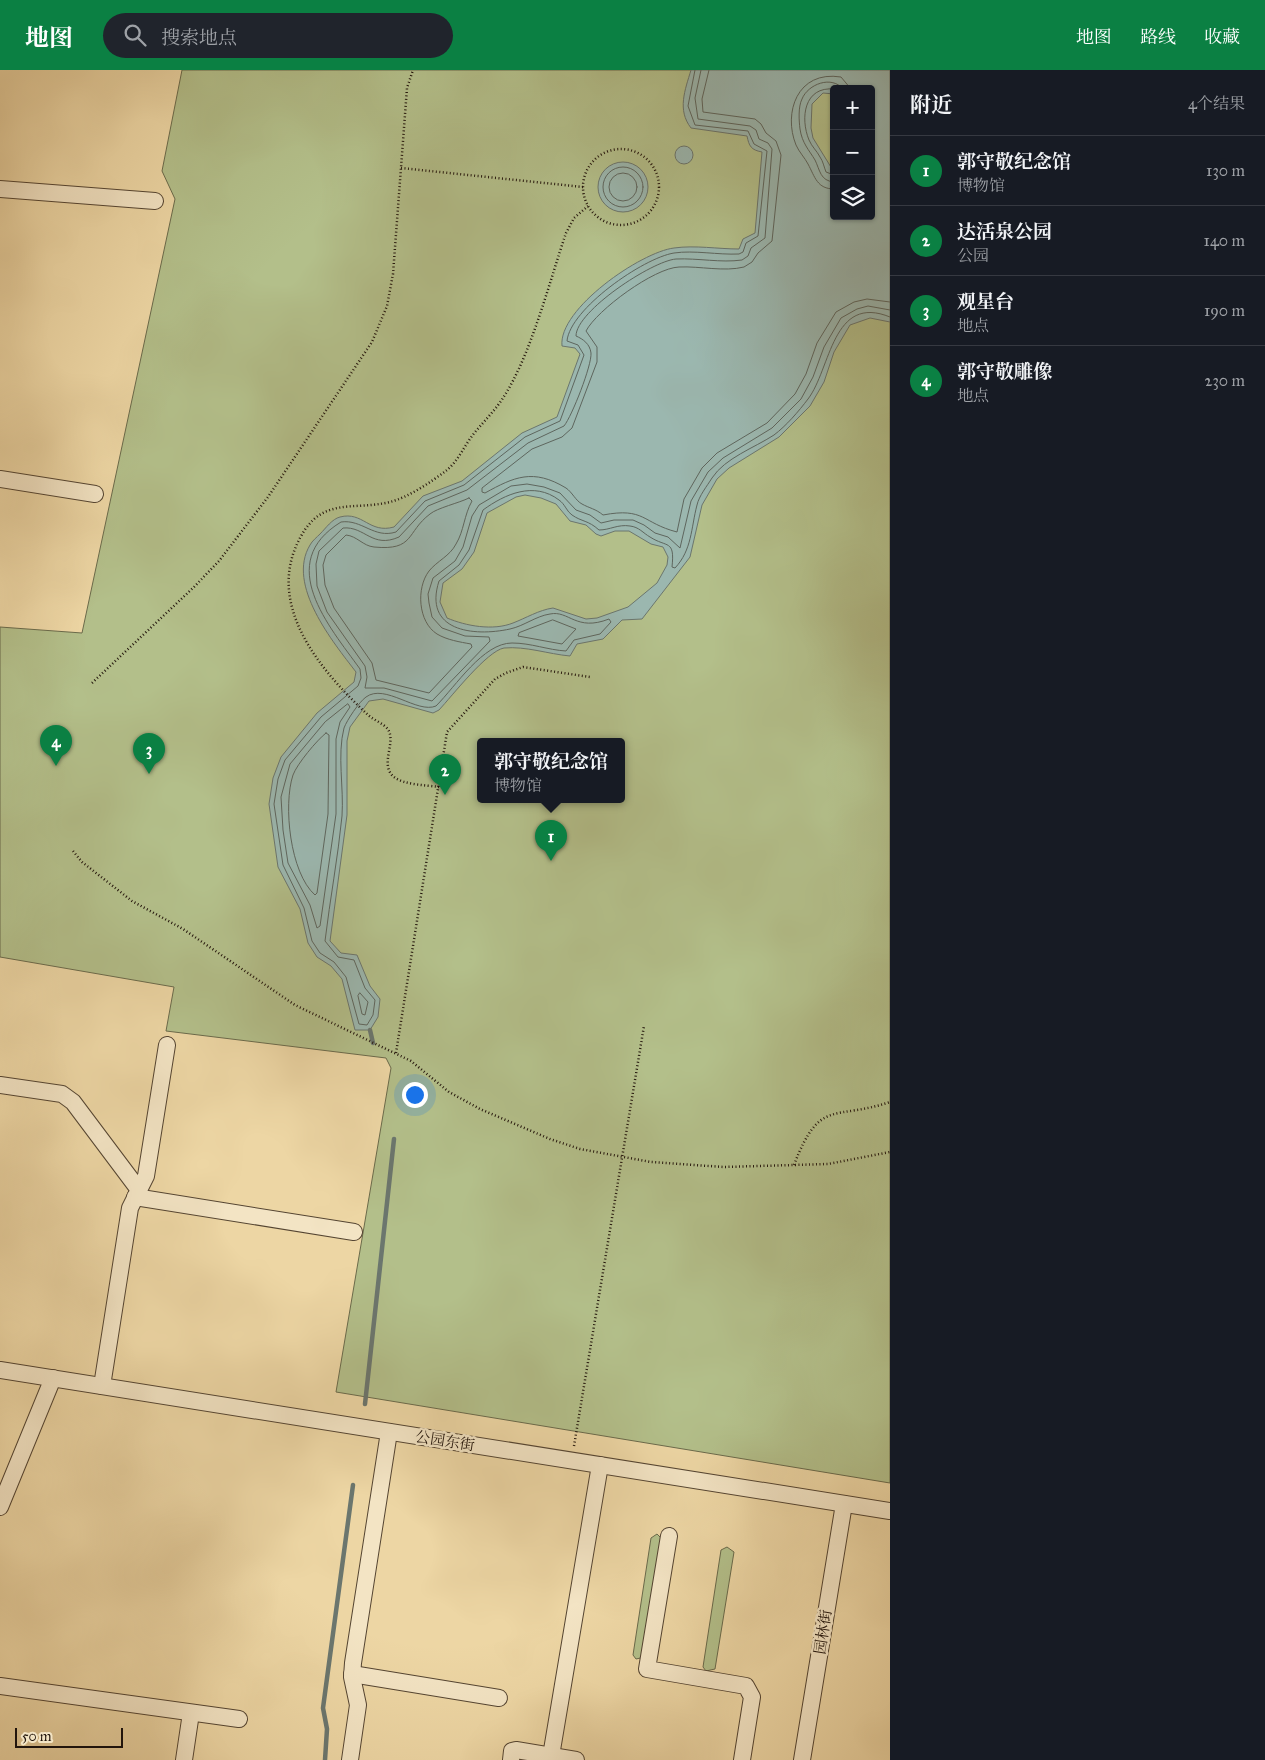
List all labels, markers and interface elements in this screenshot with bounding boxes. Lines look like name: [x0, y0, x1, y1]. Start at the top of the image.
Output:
search box: [103, 13, 453, 58]
icon: search: [121, 21, 149, 49]
text: 地图: [25, 23, 73, 53]
text: 搜索地点: [161, 26, 237, 49]
text: 地图: [1076, 26, 1112, 48]
text: 路线: [1140, 26, 1176, 48]
text: 收藏: [1204, 26, 1240, 48]
map controls: [830, 85, 875, 220]
button: +: [830, 85, 875, 130]
text: 附近: [910, 92, 952, 118]
text: 4个结果: [1188, 94, 1245, 113]
button: −: [830, 130, 875, 175]
text: 郭守敬纪念馆: [957, 150, 1071, 173]
text: 1: [923, 161, 929, 180]
text: 130 m: [1206, 161, 1245, 180]
button: layers: [830, 175, 875, 220]
text: 博物馆: [957, 176, 1005, 195]
text: 达活泉公园: [957, 220, 1052, 243]
text: 2: [922, 231, 930, 250]
text: 140 m: [1204, 231, 1245, 250]
text: 公园: [957, 246, 989, 265]
text: 观星台: [957, 290, 1014, 313]
text: 3: [923, 301, 929, 320]
text: 190 m: [1204, 301, 1245, 320]
text: 地点: [957, 316, 989, 335]
text: 郭守敬雕像: [957, 360, 1052, 383]
text: 4: [922, 371, 930, 390]
text: 230 m: [1205, 371, 1245, 390]
text: 地点: [957, 386, 989, 405]
pin: 4: [40, 725, 72, 766]
pin: 3: [133, 733, 165, 774]
popup: [477, 738, 625, 803]
text: 郭守敬纪念馆: [494, 750, 608, 773]
pin: 2: [429, 754, 461, 795]
text: 博物馆: [494, 776, 542, 795]
pin: 1: [535, 820, 567, 861]
your location: [402, 1082, 428, 1108]
street label: 公园东街: [414, 1427, 476, 1455]
street label: 园林街: [811, 1608, 835, 1656]
scale bar: [15, 1725, 122, 1748]
text: 50 m: [22, 1728, 51, 1745]

